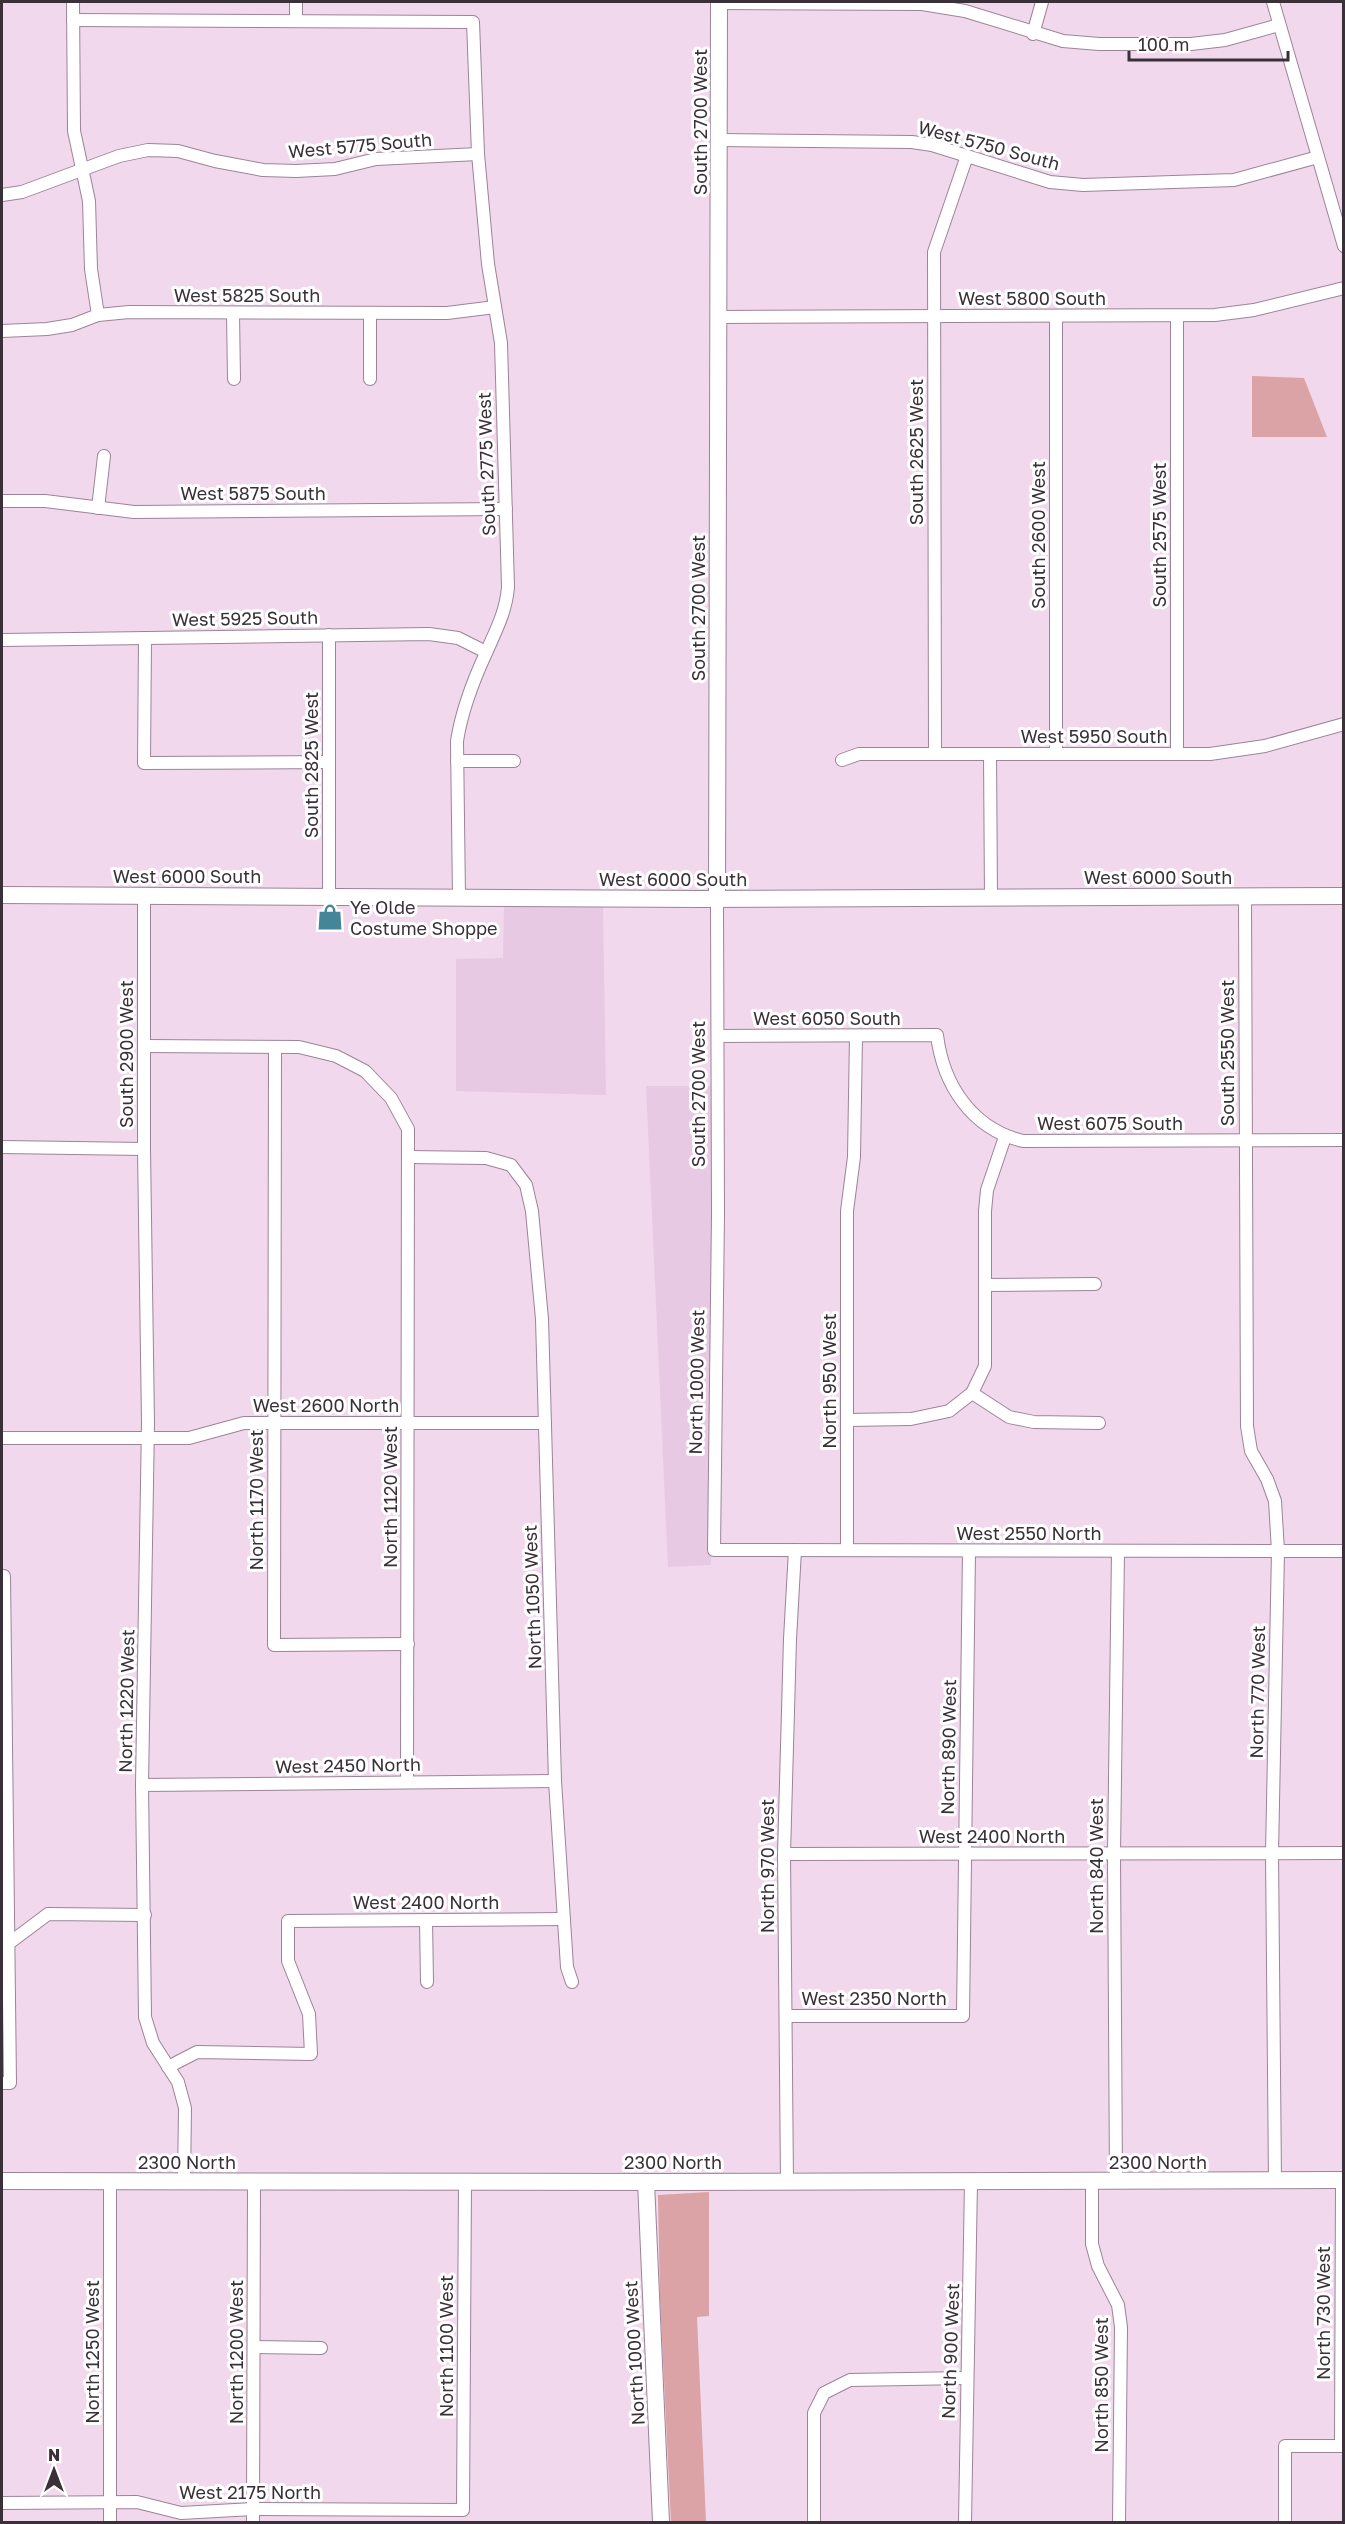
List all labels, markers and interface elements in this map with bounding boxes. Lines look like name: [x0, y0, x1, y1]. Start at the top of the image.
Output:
scale bar: [1129, 24, 1288, 62]
text: 100 m: [1138, 33, 1189, 55]
street label: South 2700 West: [689, 49, 711, 195]
street label: West 5750 South: [916, 116, 1062, 174]
street label: West 5775 South: [287, 128, 433, 162]
street label: West 5825 South: [174, 284, 320, 306]
street label: West 5800 South: [958, 287, 1106, 309]
street label: South 2625 West: [905, 379, 927, 525]
street label: South 2775 West: [472, 392, 500, 536]
street label: South 2600 West: [1027, 461, 1049, 609]
street label: South 2575 West: [1148, 462, 1170, 608]
street label: West 5875 South: [180, 482, 326, 504]
street label: South 2700 West: [687, 535, 709, 681]
street label: West 5925 South: [172, 606, 318, 630]
street label: South 2825 West: [300, 692, 322, 838]
street label: West 5950 South: [1020, 725, 1168, 747]
street label: West 6000 South: [113, 865, 261, 887]
street label: West 6000 South: [1084, 866, 1232, 888]
street label: West 6000 South: [599, 868, 747, 890]
place label: Ye Olde Costume Shoppe: [350, 896, 498, 939]
shop icon: Ye Olde Costume Shoppe: [315, 902, 345, 932]
street label: South 2900 West: [115, 980, 137, 1128]
street label: South 2550 West: [1216, 980, 1238, 1126]
street label: West 6050 South: [753, 1007, 901, 1029]
street label: South 2700 West: [687, 1021, 709, 1167]
street label: West 6075 South: [1037, 1112, 1183, 1134]
street label: North 1000 West: [684, 1309, 708, 1455]
street label: North 950 West: [818, 1313, 840, 1449]
street label: West 2600 North: [253, 1394, 399, 1416]
street label: North 1120 West: [379, 1426, 401, 1568]
street label: North 1170 West: [245, 1429, 267, 1571]
street label: West 2550 North: [956, 1522, 1102, 1544]
street label: North 1050 West: [518, 1524, 546, 1670]
street label: North 770 West: [1245, 1625, 1269, 1759]
street label: North 1220 West: [114, 1629, 138, 1773]
street label: North 890 West: [936, 1679, 960, 1815]
street label: West 2450 North: [275, 1753, 421, 1777]
street label: North 840 West: [1085, 1798, 1107, 1934]
street label: North 970 West: [756, 1799, 778, 1933]
street label: West 2400 North: [919, 1825, 1065, 1847]
street label: West 2400 North: [353, 1891, 499, 1913]
street label: West 2350 North: [801, 1987, 947, 2009]
street label: 2300 North: [138, 2151, 236, 2173]
street label: 2300 North: [624, 2151, 722, 2173]
street label: 2300 North: [1109, 2151, 1207, 2173]
street label: North 730 West: [1312, 2246, 1334, 2380]
street label: North 1100 West: [435, 2275, 457, 2417]
street label: North 1250 West: [81, 2280, 103, 2424]
street label: North 1200 West: [225, 2280, 247, 2424]
street label: North 1000 West: [619, 2280, 649, 2426]
street label: North 900 West: [937, 2283, 963, 2419]
street label: North 850 West: [1090, 2317, 1112, 2453]
north arrow: [24, 2440, 84, 2500]
text: N: [48, 2445, 60, 2465]
street label: West 2175 North: [179, 2481, 321, 2503]

